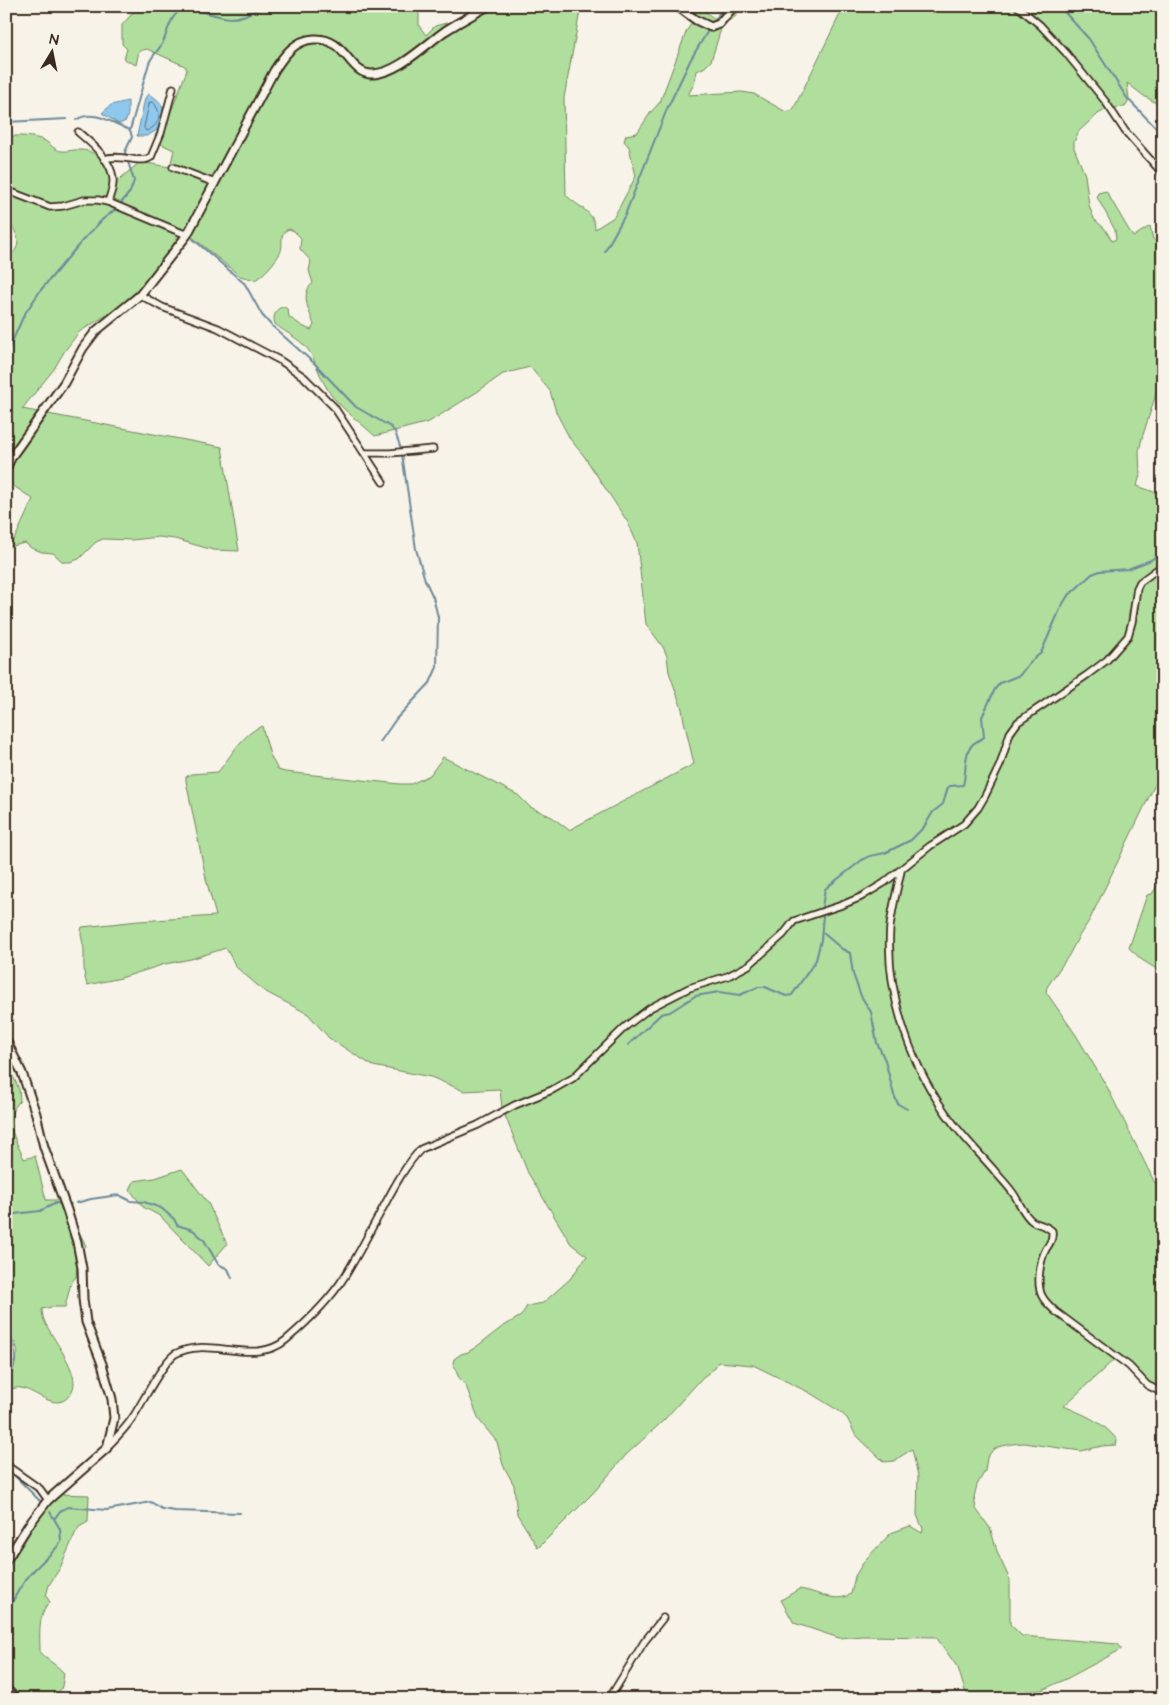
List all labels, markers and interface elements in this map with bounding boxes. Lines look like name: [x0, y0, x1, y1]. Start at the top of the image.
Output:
north arrow: [28, 28, 78, 78]
text: N: [48, 30, 60, 51]

